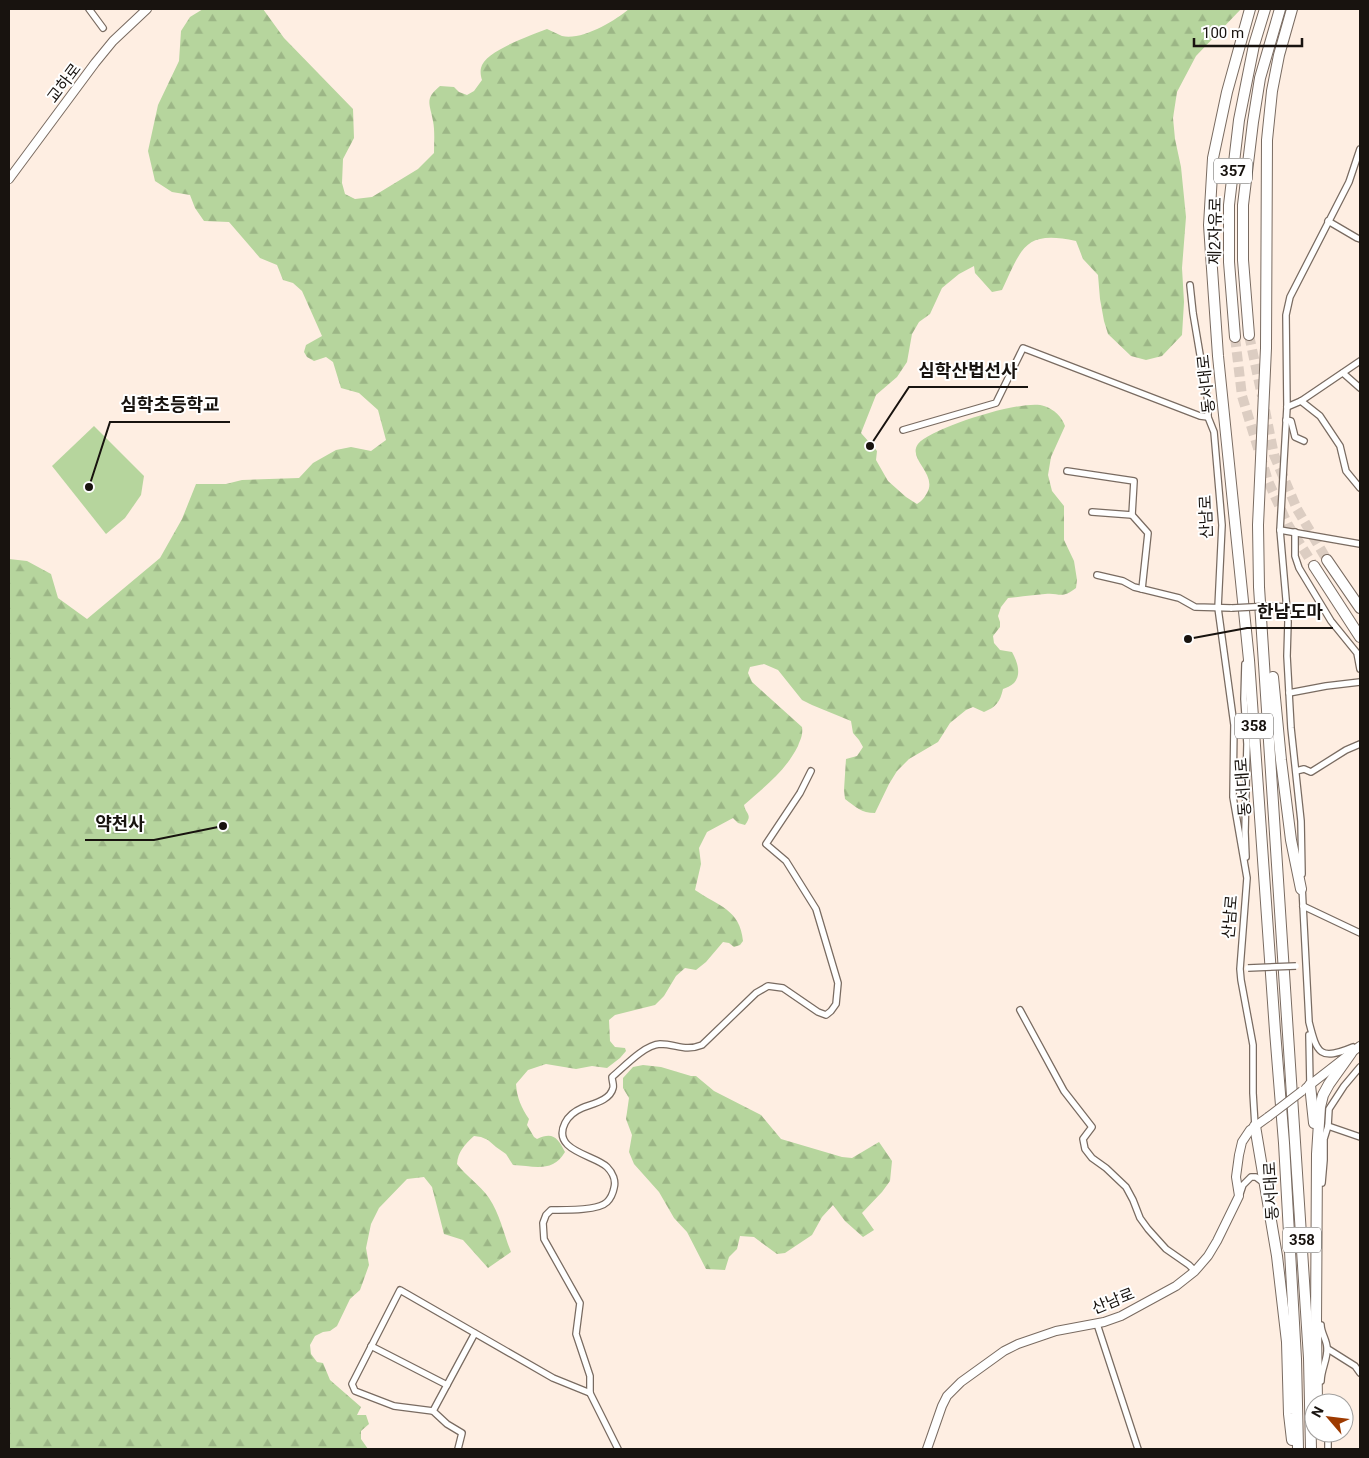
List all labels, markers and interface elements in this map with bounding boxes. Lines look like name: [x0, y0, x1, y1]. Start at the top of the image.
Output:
scale bar: [1194, 15, 1302, 47]
text: 100 m: [1202, 24, 1244, 42]
street label: 교하로: [43, 59, 85, 106]
road number: 357: [1214, 158, 1252, 184]
street label: 제2자유로: [1205, 197, 1225, 265]
street label: 동서대로: [1193, 353, 1219, 414]
callout: 심학산법선사: [909, 354, 1028, 387]
text: 심학산법선사: [918, 360, 1018, 381]
callout: 심학초등학교: [110, 389, 230, 422]
text: 심학초등학교: [120, 394, 220, 415]
street label: 산남로: [1196, 494, 1216, 539]
callout: 한남도마: [1247, 595, 1333, 628]
text: 한남도마: [1257, 601, 1324, 622]
road number: 358: [1235, 714, 1273, 738]
street label: 동서대로: [1231, 757, 1255, 817]
callout: 약천사: [85, 807, 154, 840]
text: 약천사: [95, 813, 145, 834]
street label: 산남로: [1219, 894, 1241, 940]
street label: 동서대로: [1260, 1161, 1282, 1221]
road number: 358: [1283, 1228, 1321, 1252]
street label: 산남로: [1089, 1284, 1137, 1318]
north arrow: [1304, 1393, 1354, 1443]
text: N: [1308, 1404, 1327, 1420]

